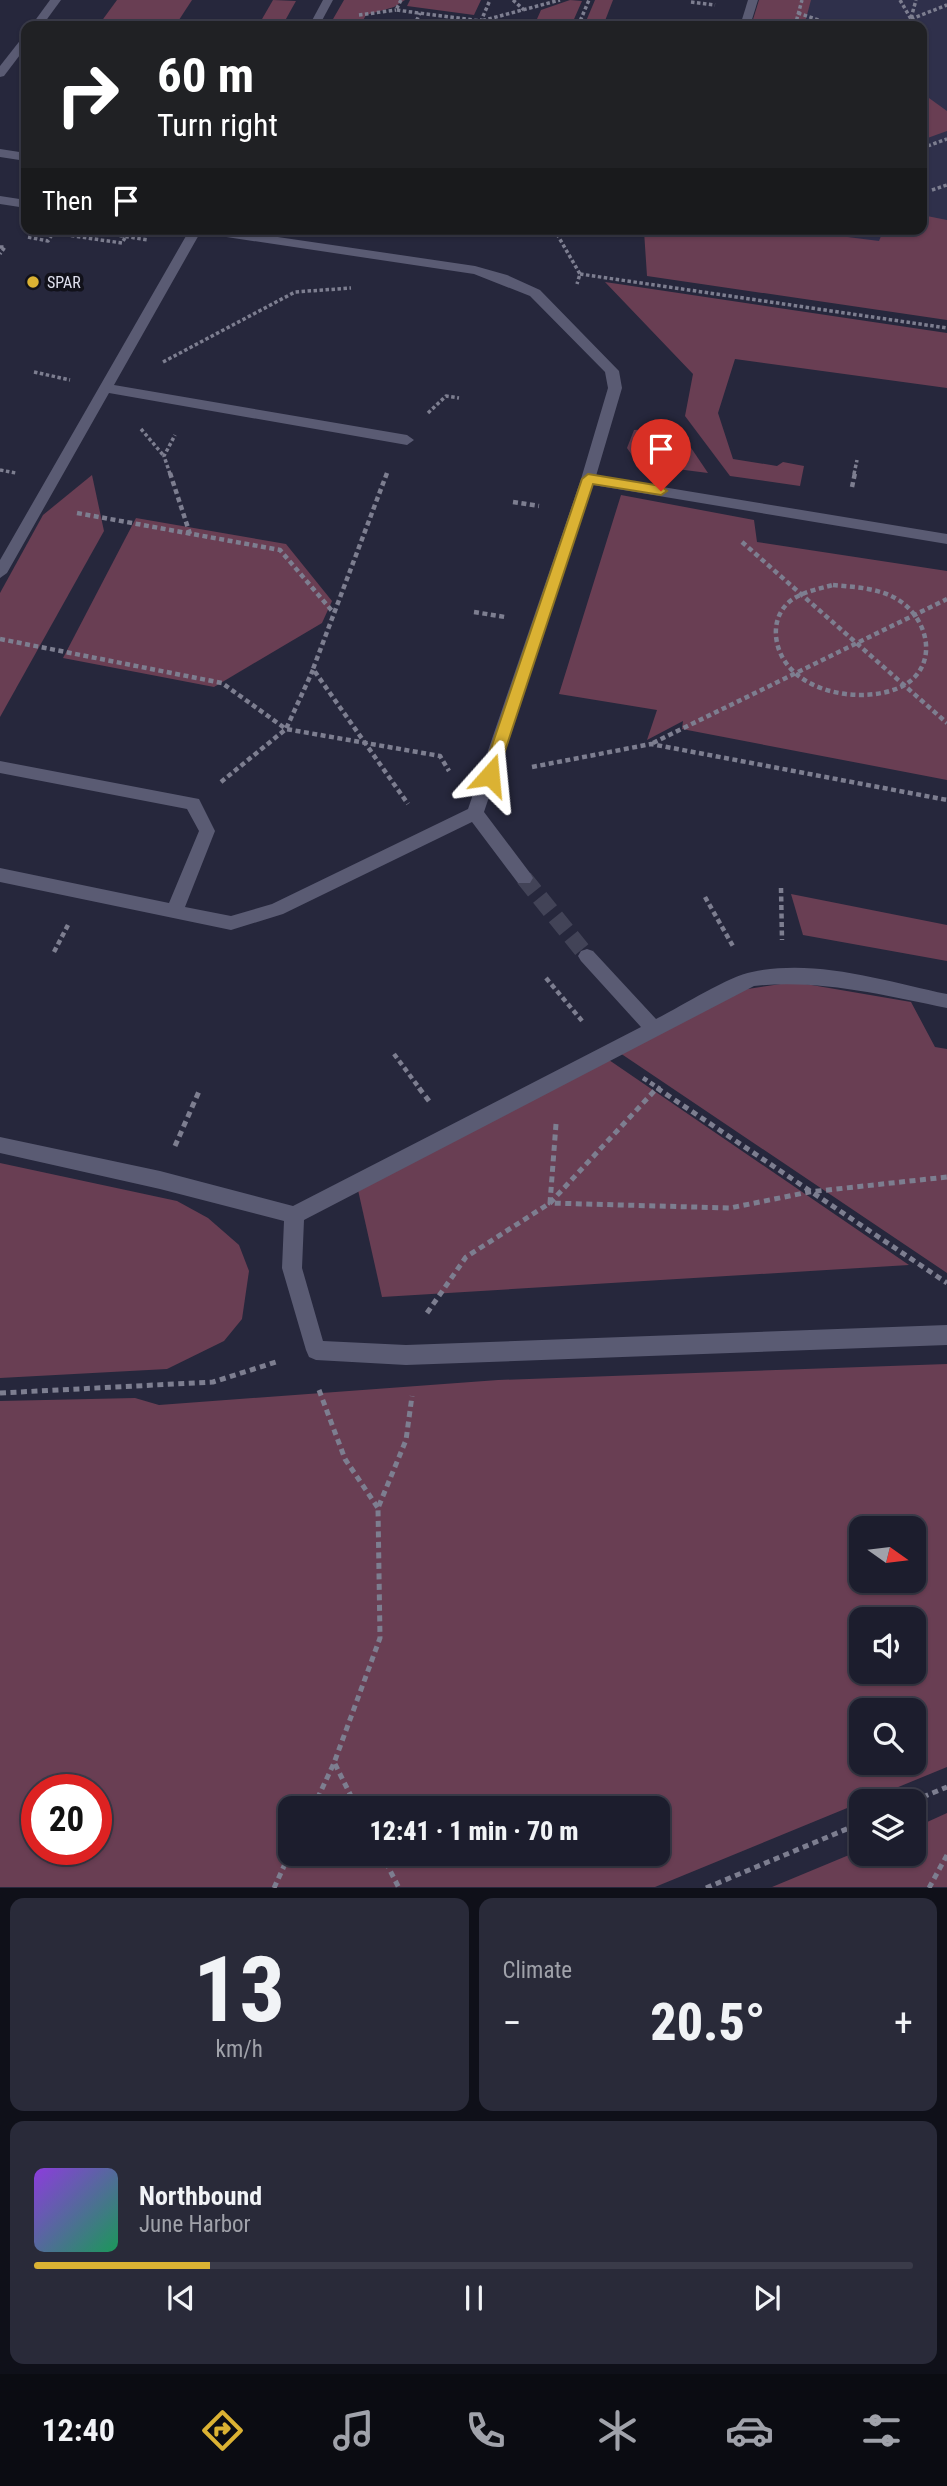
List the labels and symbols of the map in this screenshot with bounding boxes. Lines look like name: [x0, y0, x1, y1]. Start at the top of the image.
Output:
place label: SPAR: [47, 273, 81, 292]
marker: SPAR: [25, 274, 41, 290]
pin: [631, 419, 691, 491]
position arrow: [453, 738, 527, 812]
north arrow: [849, 1516, 926, 1592]
speed limit sign: 20: [21, 1774, 112, 1865]

